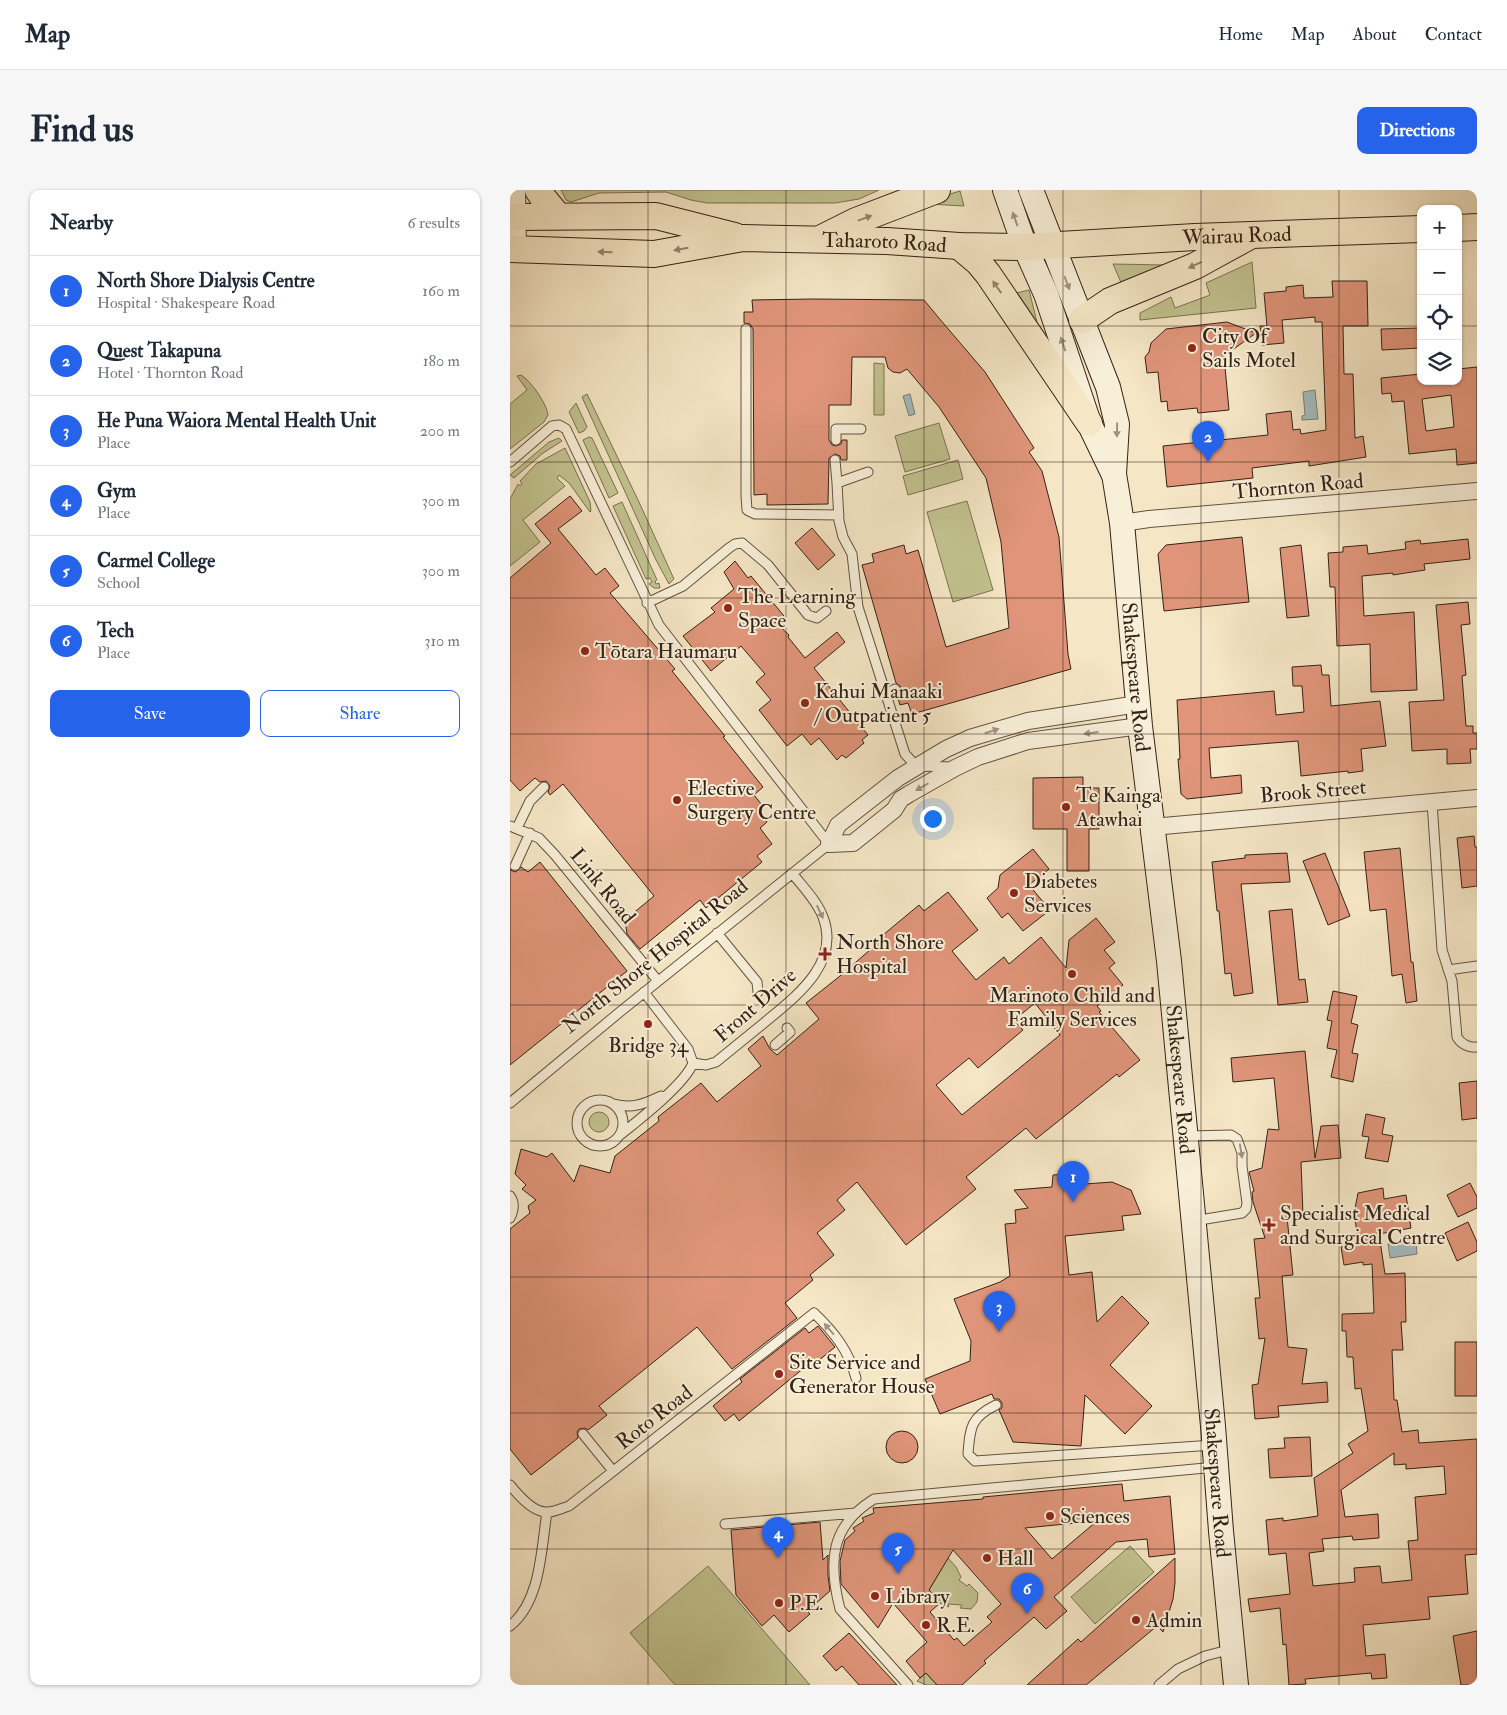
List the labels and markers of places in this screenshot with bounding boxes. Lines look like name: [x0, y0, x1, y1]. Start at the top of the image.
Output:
place label: City Of Sails Motel: [1202, 323, 1297, 374]
marker: City Of Sails Motel: [1186, 342, 1198, 354]
pin: 2: [1192, 421, 1224, 462]
place label: The Learning Space: [738, 583, 857, 634]
marker: The Learning Space: [722, 602, 734, 614]
place label: Tōtara Haumaru: [595, 638, 737, 665]
marker: Tōtara Haumaru: [579, 645, 591, 657]
place label: Kahui Manaaki / Outpatient 5: [813, 678, 943, 729]
marker: Kahui Manaaki / Outpatient 5: [799, 697, 811, 709]
place label: Elective Surgery Centre: [687, 775, 816, 826]
place label: Te Kainga Atawhai: [1075, 782, 1161, 833]
marker: Elective Surgery Centre: [671, 794, 683, 806]
marker: Te Kainga Atawhai: [1060, 801, 1072, 813]
place label: Diabetes Services: [1024, 868, 1097, 919]
marker: Diabetes Services: [1008, 887, 1020, 899]
place label: North Shore Hospital: [836, 929, 944, 980]
marker: North Shore Hospital: [818, 947, 832, 961]
marker: Marinoto Child and Family Services: [1066, 968, 1078, 980]
place label: Marinoto Child and Family Services: [989, 982, 1156, 1033]
marker: Bridge 34: [642, 1018, 654, 1030]
place label: Bridge 34: [608, 1032, 690, 1059]
pin: 1: [1057, 1161, 1089, 1202]
place label: Specialist Medical and Surgical Centre: [1280, 1200, 1446, 1251]
marker: Specialist Medical and Surgical Centre: [1262, 1218, 1276, 1232]
pin: 3: [983, 1291, 1015, 1332]
place label: Site Service and Generator House: [789, 1349, 935, 1400]
marker: Site Service and Generator House: [773, 1368, 785, 1380]
place label: Sciences: [1060, 1503, 1130, 1530]
marker: Sciences: [1044, 1510, 1056, 1522]
pin: 4: [762, 1517, 794, 1558]
pin: 5: [882, 1533, 914, 1574]
place label: Hall: [997, 1545, 1034, 1572]
marker: Hall: [981, 1552, 993, 1564]
pin: 6: [1011, 1573, 1043, 1614]
place label: Library: [885, 1583, 950, 1610]
place label: P.E.: [789, 1590, 823, 1617]
marker: Library: [869, 1590, 881, 1602]
marker: P.E.: [773, 1597, 785, 1609]
place label: Admin: [1145, 1607, 1203, 1634]
place label: R.E.: [936, 1612, 975, 1639]
marker: Admin: [1130, 1614, 1142, 1626]
marker: R.E.: [920, 1619, 932, 1631]

